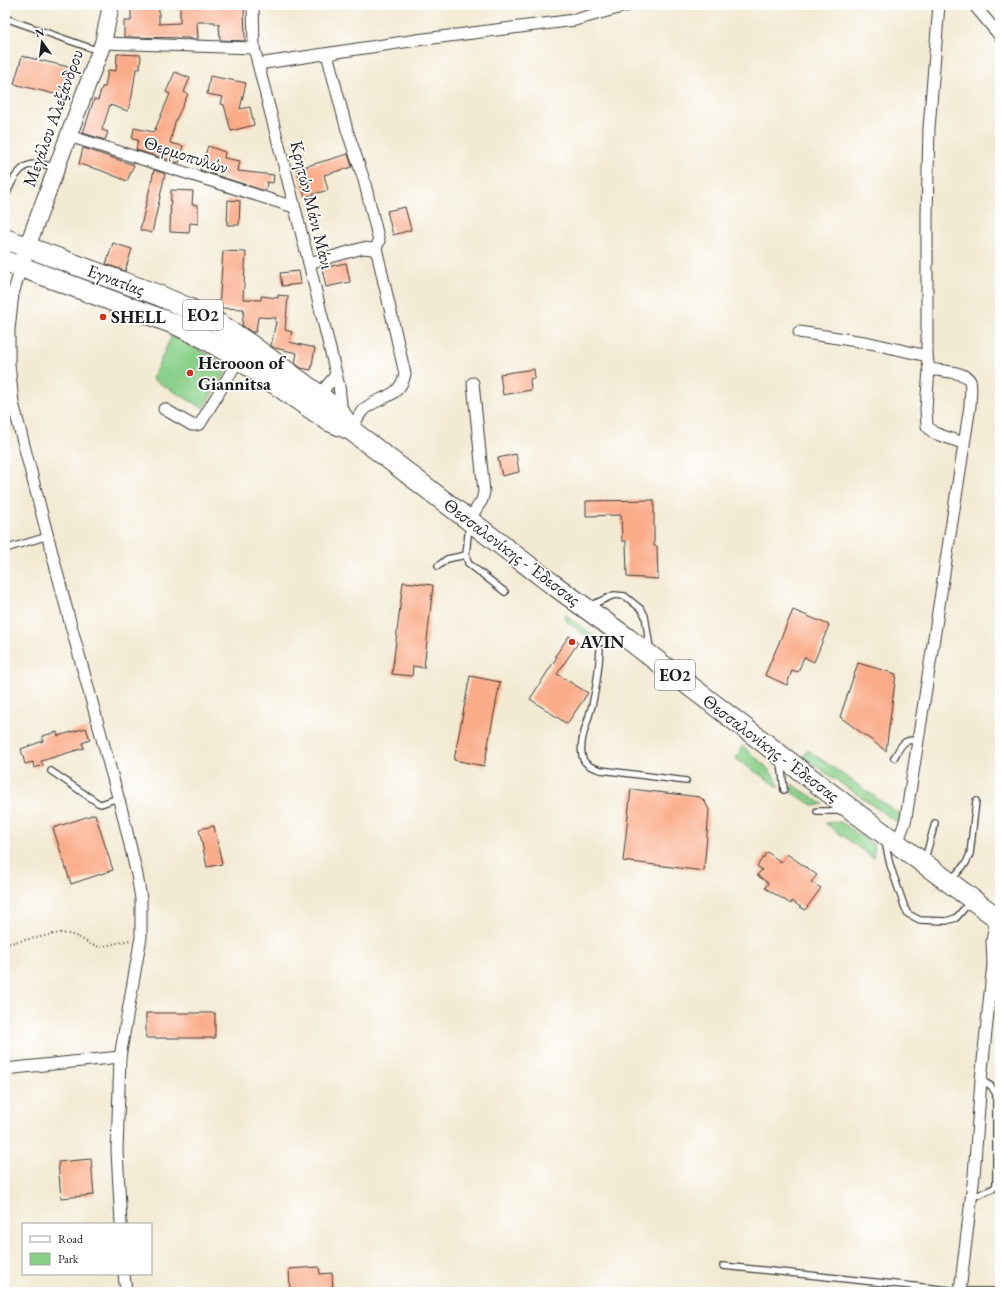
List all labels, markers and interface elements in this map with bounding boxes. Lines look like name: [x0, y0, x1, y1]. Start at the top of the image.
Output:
north arrow: [22, 22, 62, 62]
text: N: [34, 24, 46, 40]
street label: Μεγάλου Αλεξάνδρου: [17, 46, 88, 190]
street label: Θερμοπυλών: [141, 130, 231, 179]
street label: Κρητών Μάνι Μάνι: [285, 138, 340, 272]
street label: Εγνατίας: [84, 259, 148, 300]
road number: ΕΟ2: [183, 300, 223, 330]
place label: SHELL: [111, 305, 166, 328]
marker: SHELL: [98, 312, 108, 322]
place label: Herooon of Giannitsa: [198, 351, 287, 395]
marker: Herooon of Giannitsa: [185, 368, 195, 378]
street label: Θεσσαλονίκης - Έδεσσας: [439, 493, 585, 611]
place label: AVIN: [579, 630, 625, 653]
marker: AVIN: [567, 637, 577, 647]
road number: ΕΟ2: [655, 660, 695, 690]
street label: Θεσσαλονίκης - Έδεσσας: [698, 689, 844, 807]
legend: [22, 1223, 152, 1275]
text: Road: [58, 1231, 84, 1247]
text: Park: [58, 1251, 79, 1267]

